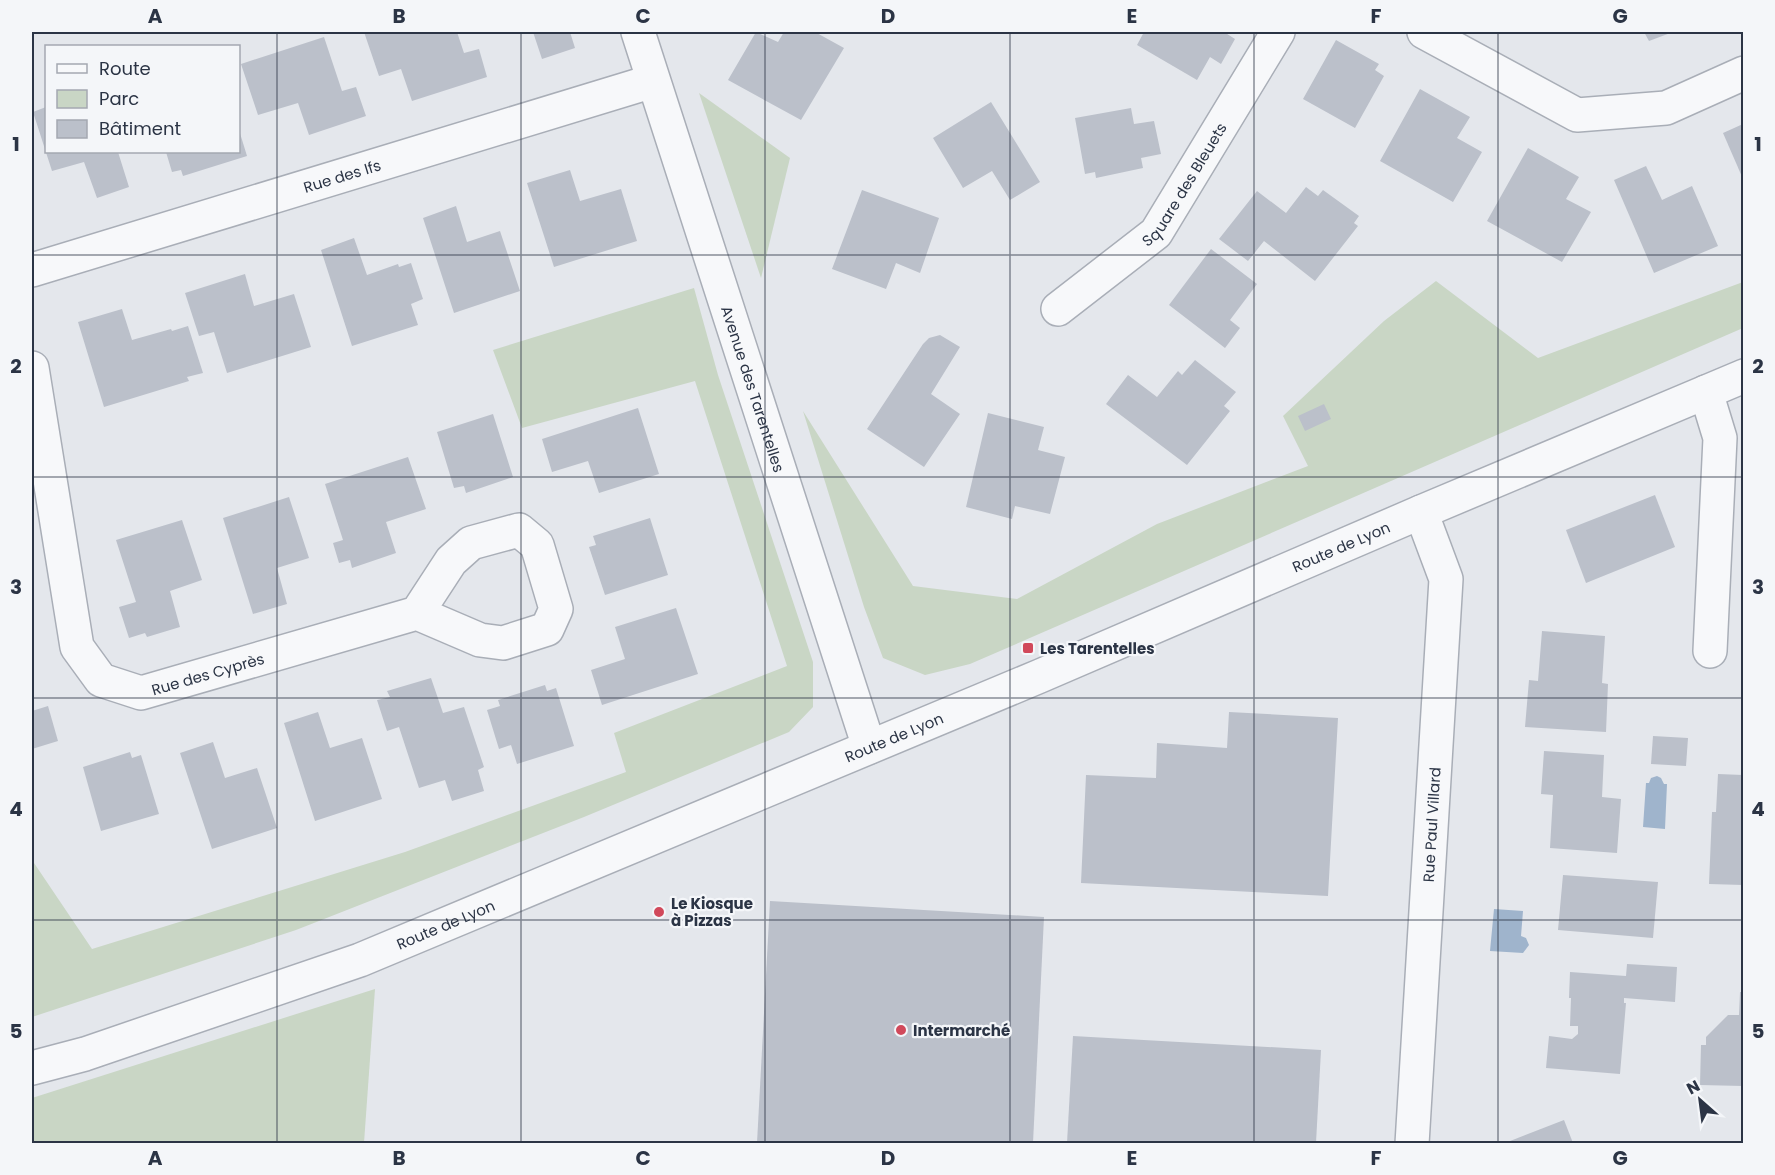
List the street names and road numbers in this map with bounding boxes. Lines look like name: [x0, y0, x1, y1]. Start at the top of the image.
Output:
street label: Square des Bleuets: [1137, 118, 1231, 251]
street label: Rue des Ifs: [301, 154, 383, 197]
street label: Avenue des Tarentelles: [717, 303, 790, 475]
street label: Route de Lyon: [1289, 516, 1393, 577]
street label: Rue des Cyprès: [149, 647, 267, 700]
street label: Route de Lyon: [841, 707, 946, 767]
street label: Rue Paul Villard: [1417, 766, 1445, 883]
street label: Route de Lyon: [393, 894, 498, 954]

